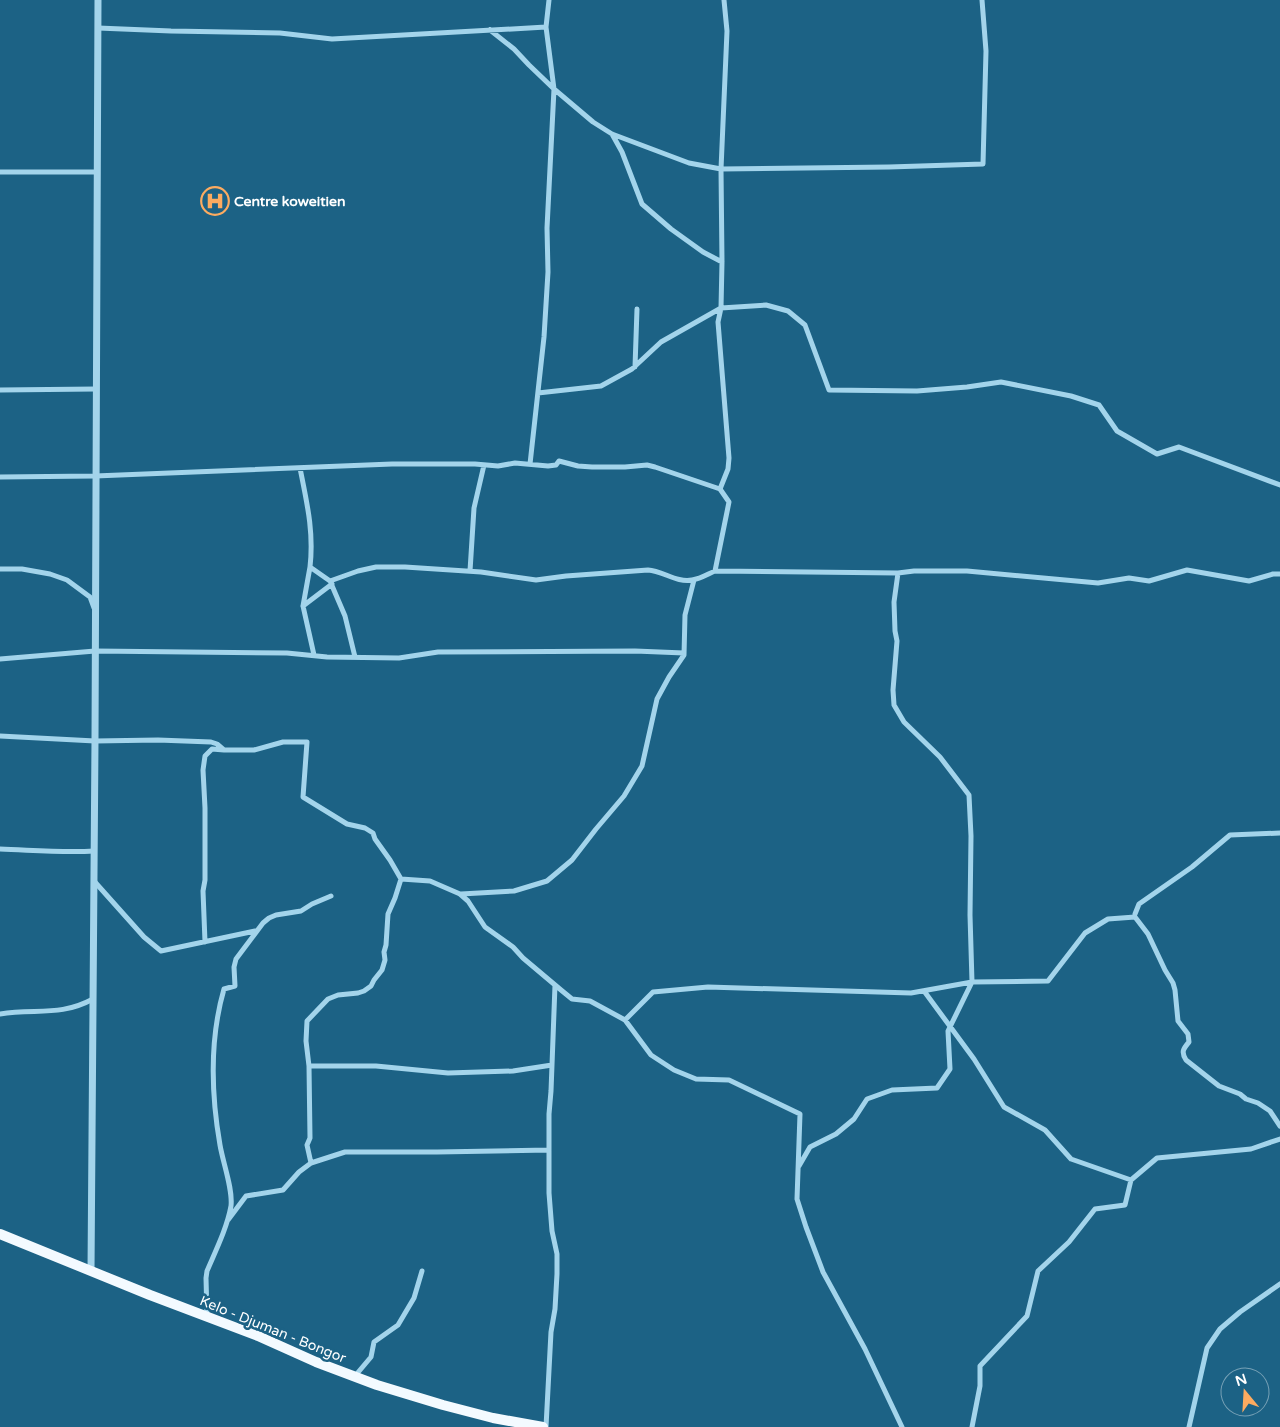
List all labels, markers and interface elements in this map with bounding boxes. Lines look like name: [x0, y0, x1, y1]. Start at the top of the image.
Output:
hospital icon: Centre koweitien: [200, 186, 230, 216]
place label: Centre koweitien: [234, 193, 345, 210]
street label: Kelo - Djuman - Bongor: [197, 1292, 349, 1367]
north arrow: [1220, 1367, 1270, 1417]
text: N: [1233, 1370, 1249, 1390]

